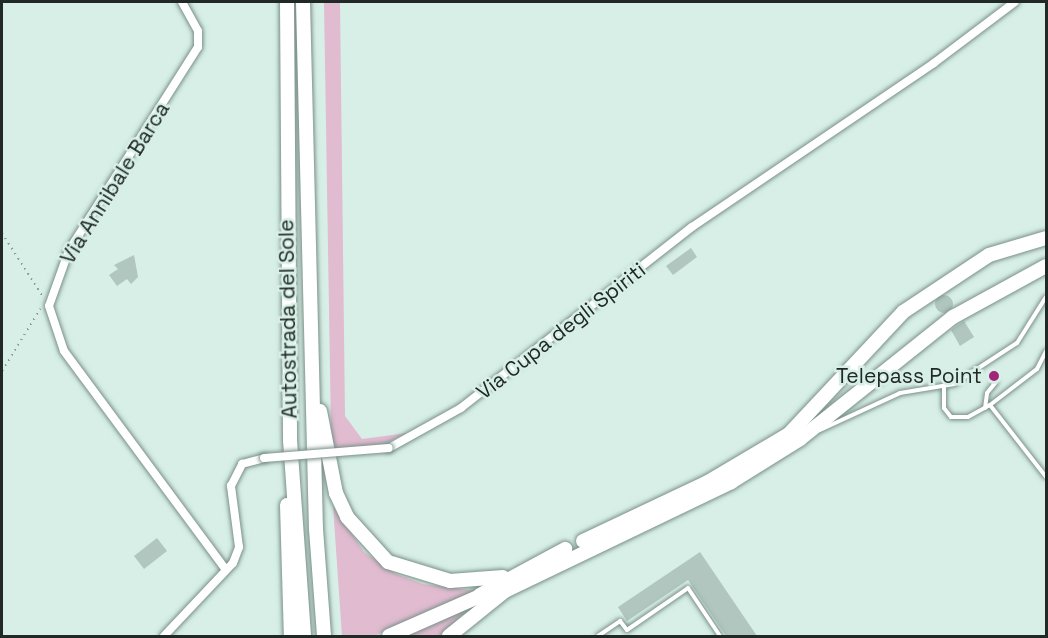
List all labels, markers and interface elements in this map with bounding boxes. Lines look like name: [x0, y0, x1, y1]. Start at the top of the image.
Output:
street label: Via Annibale Barca: [55, 97, 175, 269]
street label: Autostrada del Sole: [274, 219, 302, 419]
street label: Via Cupa degli Spiriti: [471, 257, 651, 405]
place label: Telepass Point: [836, 363, 982, 389]
marker: Telepass Point: [987, 369, 1001, 383]

